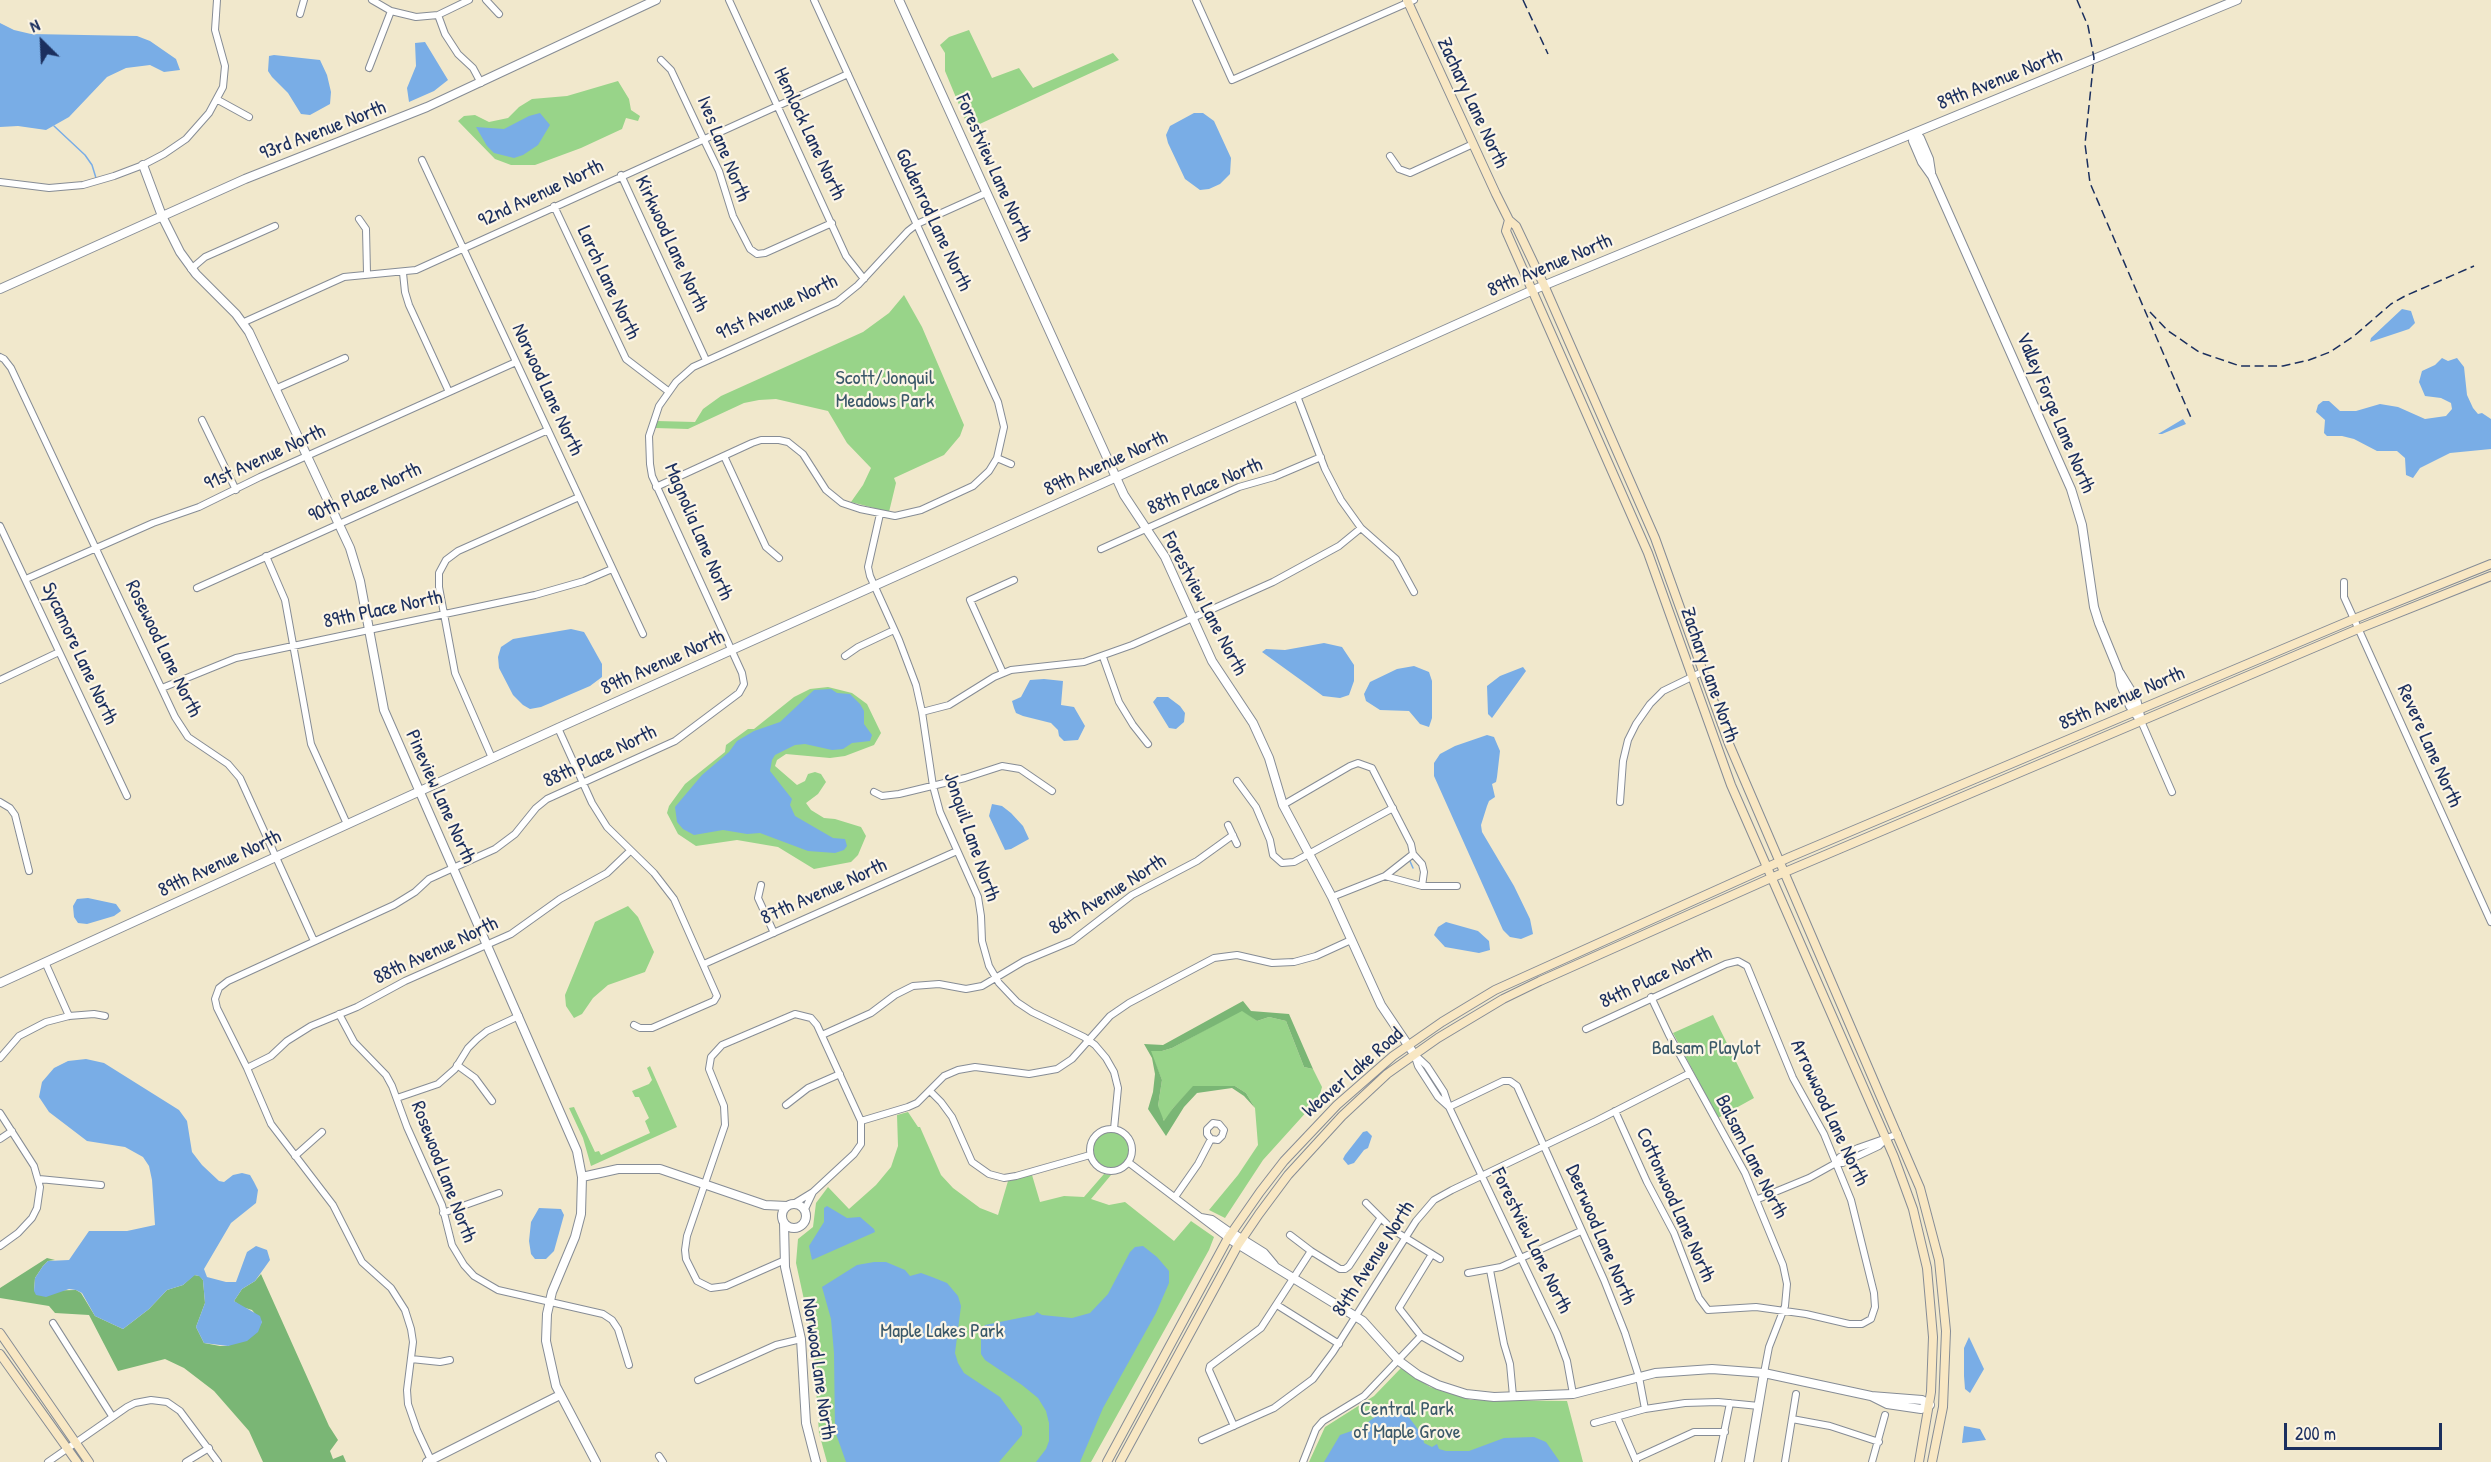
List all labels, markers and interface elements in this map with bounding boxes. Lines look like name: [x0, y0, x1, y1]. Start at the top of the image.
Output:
north arrow: [12, 12, 72, 72]
text: N: [26, 14, 43, 37]
street label: Zachary Lane North: [1431, 34, 1513, 172]
street label: 89th Avenue North: [1934, 44, 2066, 116]
street label: Hemlock Lane North: [768, 64, 850, 204]
street label: Forestview Lane North: [950, 91, 1036, 245]
street label: Ives Lane North: [691, 93, 755, 205]
street label: 93rd Avenue North: [256, 96, 390, 166]
street label: Goldenrod Lane North: [889, 145, 977, 295]
street label: 92nd Avenue North: [475, 155, 607, 233]
street label: Kirkwood Lane North: [629, 172, 713, 316]
street label: Larch Lane North: [571, 223, 645, 343]
street label: 89th Avenue North: [1484, 229, 1616, 303]
street label: 91st Avenue North: [713, 269, 841, 347]
street label: Norwood Lane North: [506, 320, 588, 460]
street label: Valley Forge Lane North: [2010, 329, 2100, 497]
park label: Scott/Jonquil Meadows Park: [836, 367, 934, 414]
street label: 91st Avenue North: [201, 419, 329, 497]
street label: 89th Avenue North: [1040, 426, 1172, 502]
street label: 88th Place North: [1144, 453, 1266, 521]
street label: 90th Place North: [305, 457, 425, 529]
street label: Magnolia Lane North: [658, 460, 738, 604]
street label: Forestview Lane North: [1156, 528, 1252, 680]
street label: Rosewood Lane North: [120, 577, 206, 721]
street label: Sycamore Lane North: [36, 579, 122, 729]
street label: 89th Place North: [321, 586, 445, 634]
street label: Zachary Lane North: [1675, 604, 1743, 746]
street label: 89th Avenue North: [597, 625, 729, 701]
street label: 85th Avenue North: [2056, 662, 2188, 736]
street label: Revere Lane North: [2391, 681, 2467, 811]
street label: 88th Place North: [540, 720, 660, 794]
street label: Pineview Lane North: [400, 726, 480, 868]
street label: Jonquil Lane North: [938, 769, 1004, 905]
street label: 89th Avenue North: [155, 825, 285, 903]
street label: 86th Avenue North: [1045, 849, 1171, 941]
street label: 87th Avenue North: [757, 853, 891, 931]
street label: 88th Avenue North: [370, 912, 502, 990]
street label: 84th Place North: [1596, 942, 1716, 1014]
street label: Weaver Lake Road: [1298, 1023, 1408, 1123]
street label: Arrowwood Lane North: [1785, 1036, 1873, 1190]
park label: Balsam Playlot: [1652, 1037, 1760, 1061]
street label: Balsam Lane North: [1710, 1091, 1792, 1223]
street label: Rosewood Lane North: [405, 1098, 481, 1246]
street label: Cottonwood Lane North: [1630, 1124, 1720, 1286]
street label: Deerwood Lane North: [1560, 1162, 1640, 1308]
street label: Forestview Lane North: [1485, 1164, 1577, 1318]
street label: 84th Avenue North: [1328, 1197, 1420, 1321]
street label: Norwood Lane North: [796, 1297, 840, 1441]
park label: Maple Lakes Park: [880, 1320, 1004, 1344]
park label: Central Park of Maple Grove: [1353, 1398, 1461, 1445]
scale bar: [2287, 1411, 2444, 1449]
text: 200 m: [2295, 1421, 2336, 1446]

